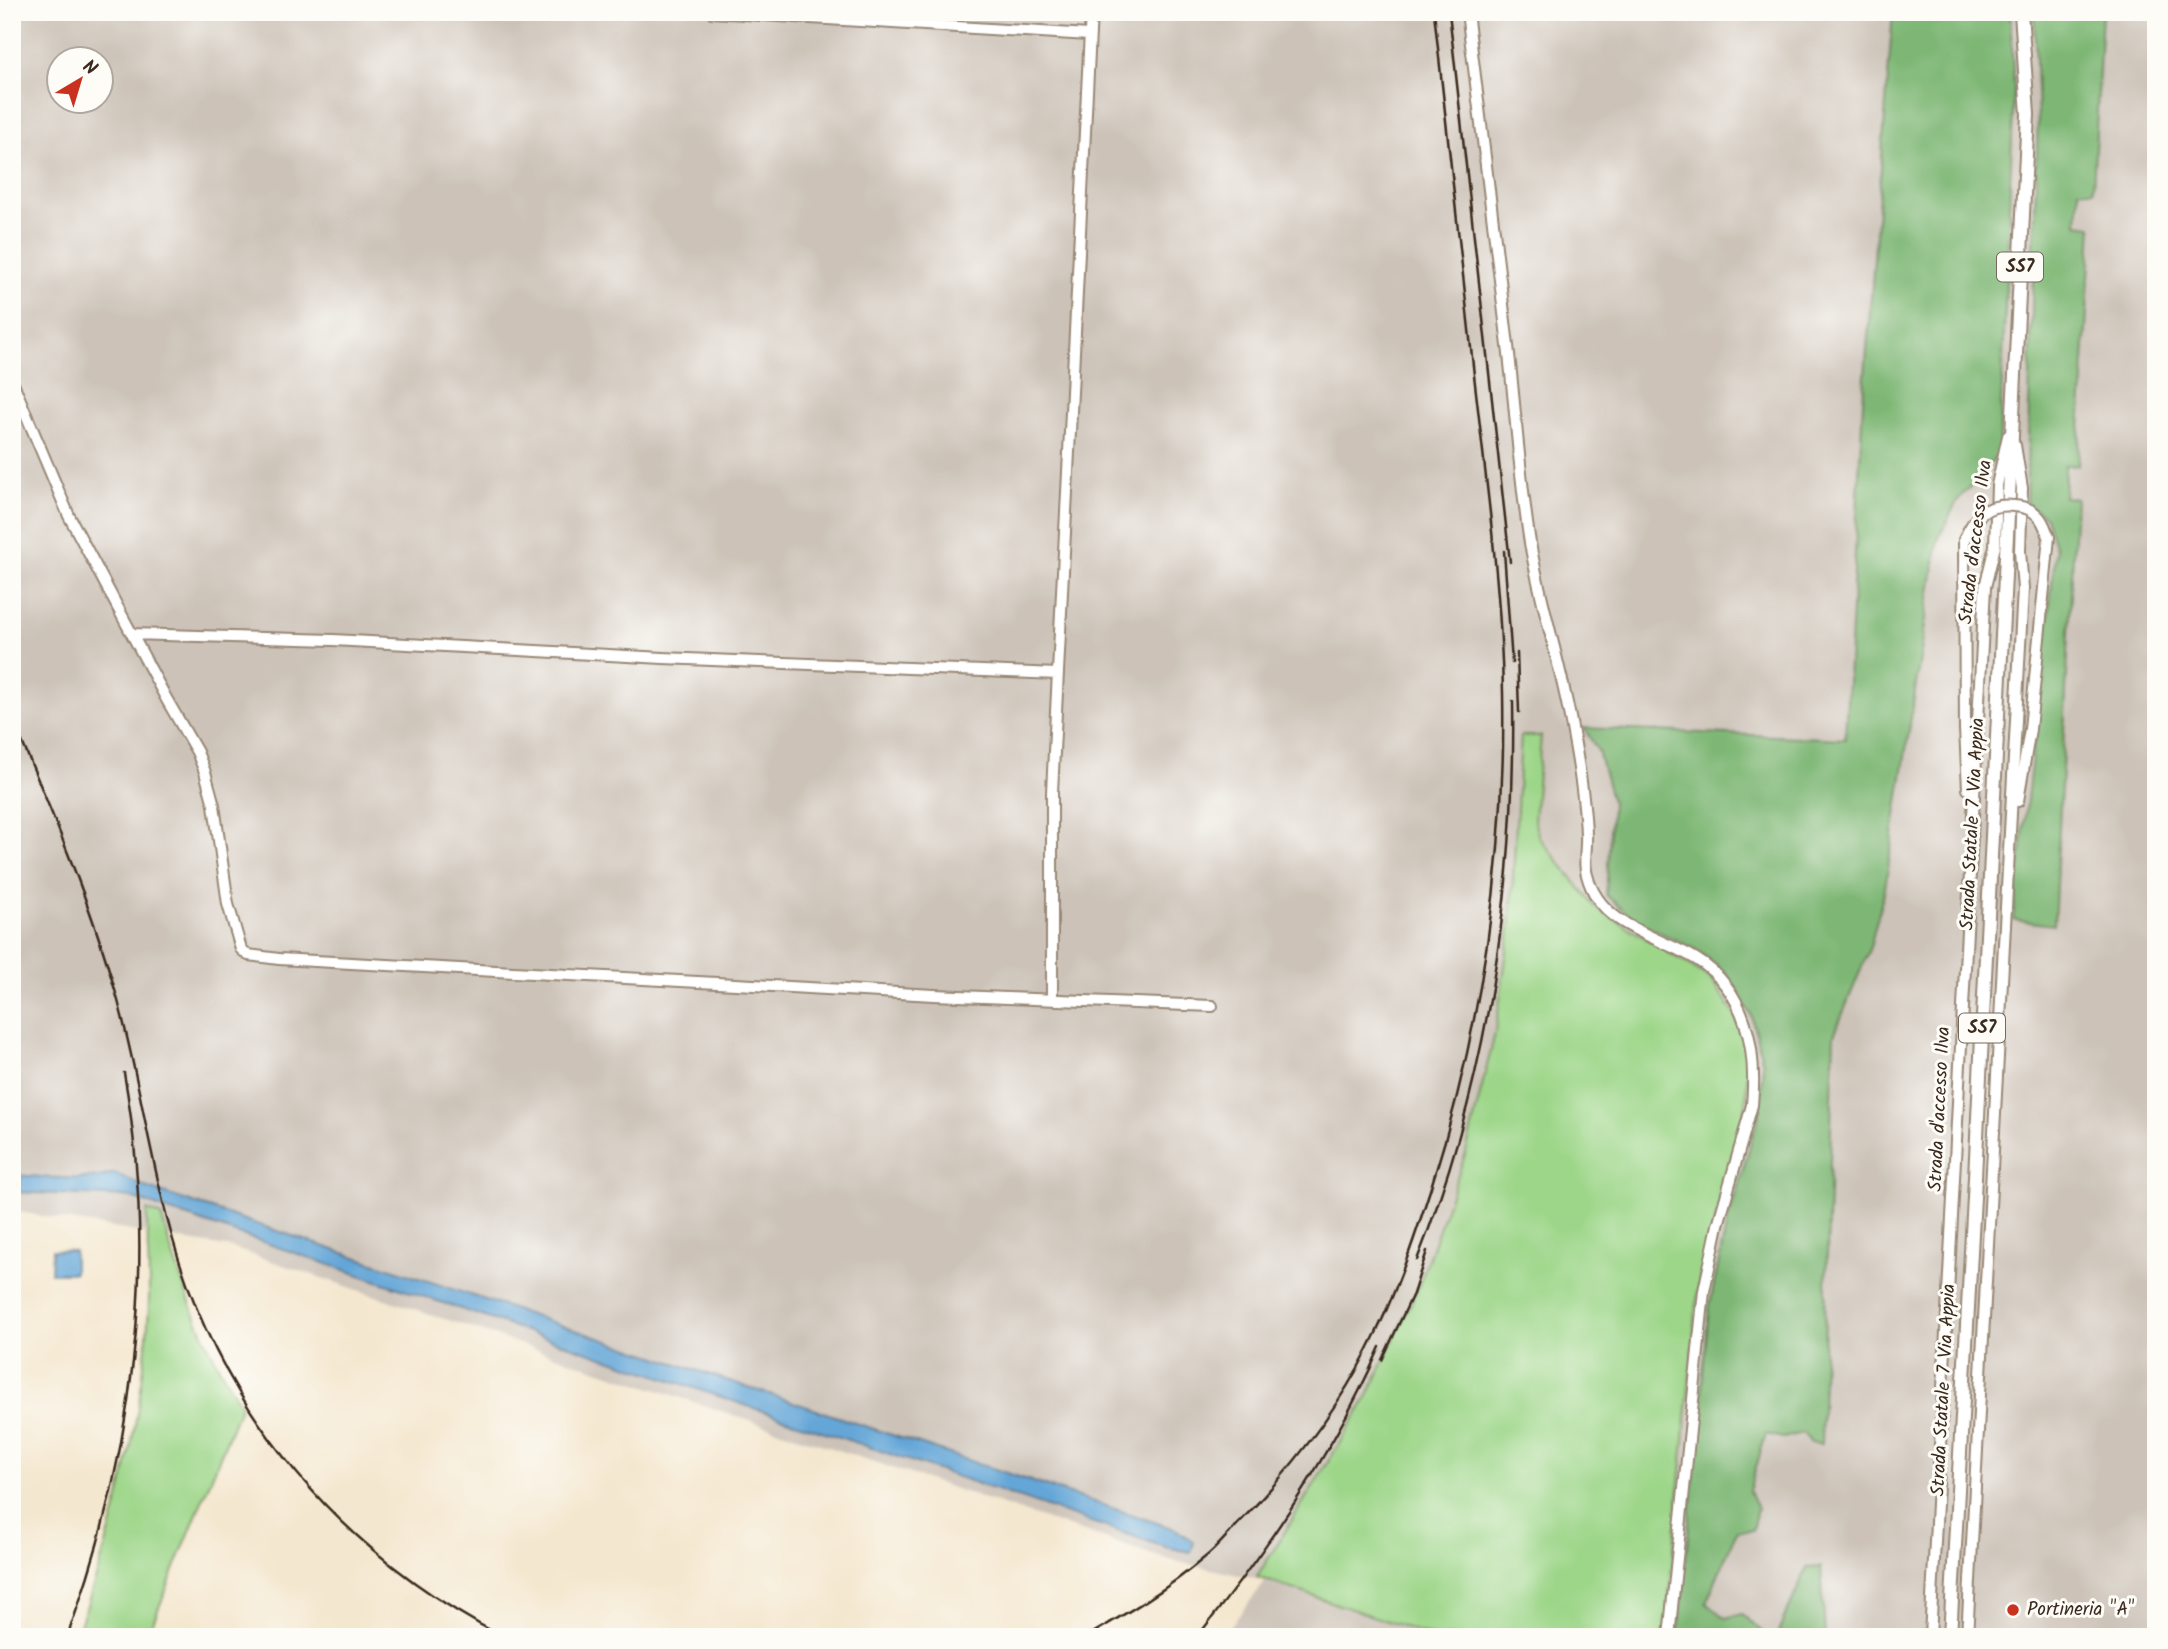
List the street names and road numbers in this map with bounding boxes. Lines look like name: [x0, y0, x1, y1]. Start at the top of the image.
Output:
road number: SS7: [1997, 253, 2043, 282]
street label: Strada d'accesso Ilva: [1951, 458, 2001, 626]
street label: Strada Statale 7 Via Appia: [1952, 717, 1994, 931]
road number: SS7: [1959, 1014, 2005, 1042]
street label: Strada d'accesso Ilva: [1921, 1026, 1959, 1192]
street label: Strada Statale 7 Via Appia: [1923, 1283, 1965, 1497]

